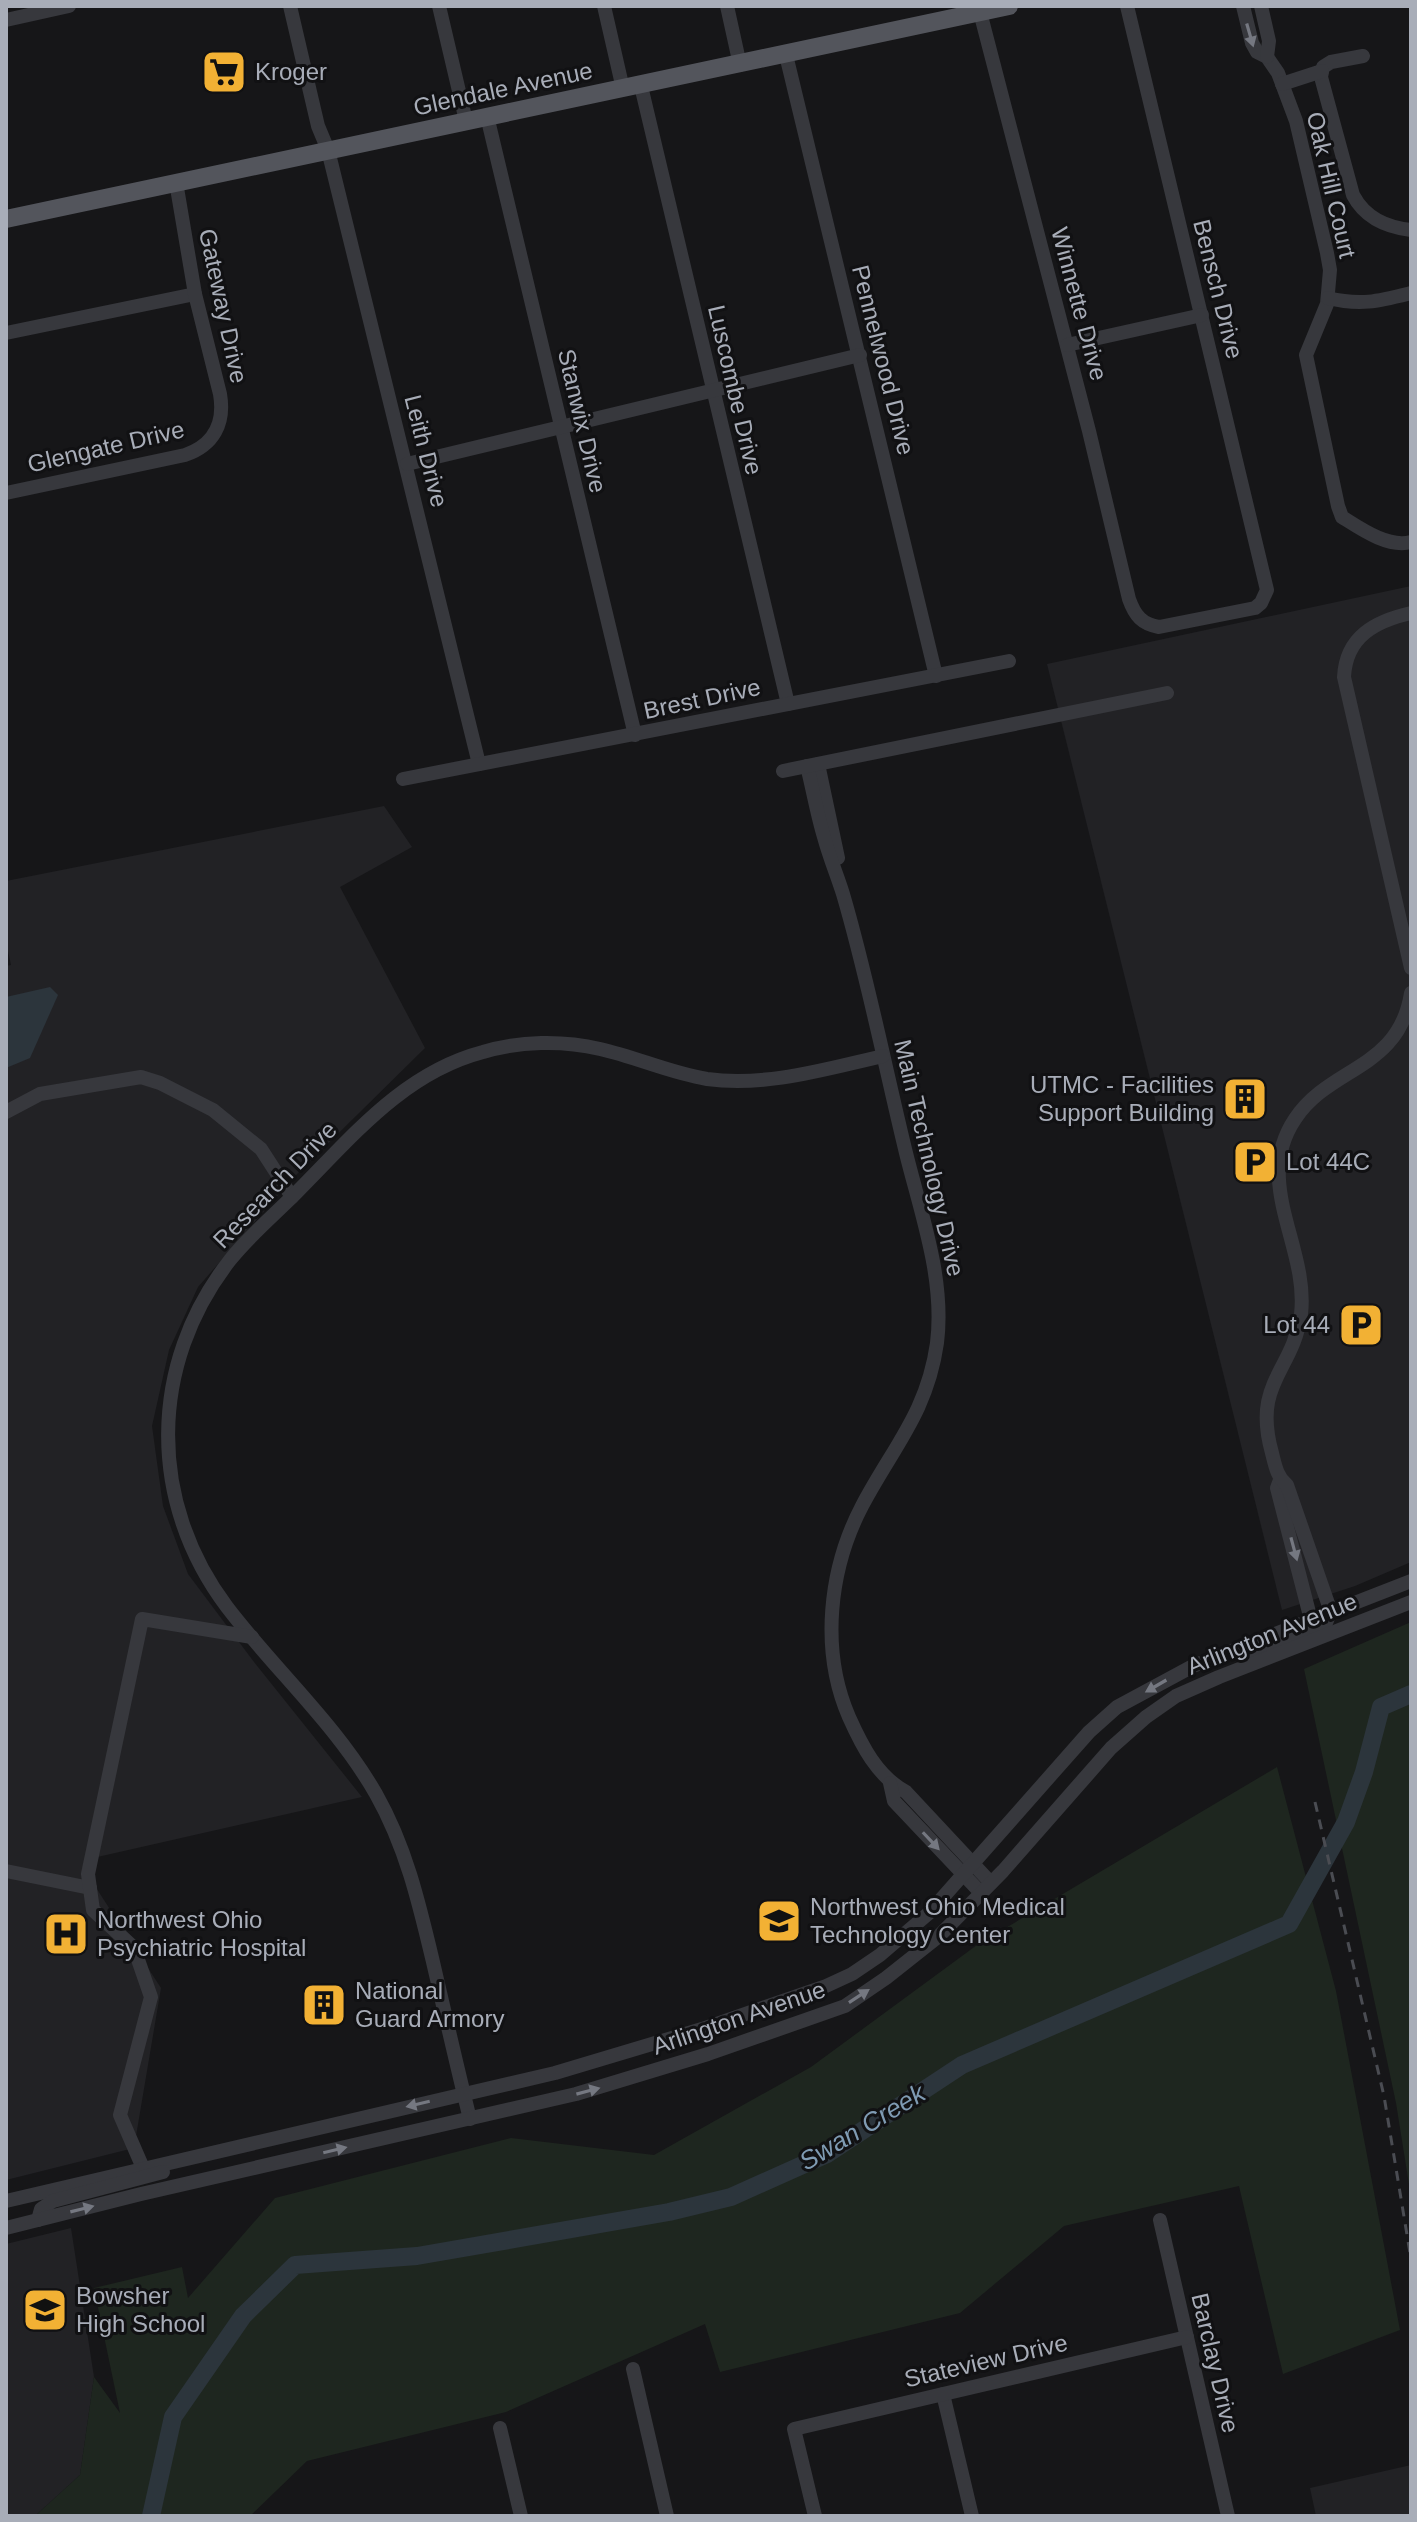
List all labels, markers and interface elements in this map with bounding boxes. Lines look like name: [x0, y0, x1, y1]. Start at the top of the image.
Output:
one-way arrow: [1245, 23, 1257, 48]
supermarket icon: Kroger: [200, 48, 248, 96]
street label: Glendale Avenue: [411, 56, 595, 121]
place label: Kroger: [255, 58, 327, 85]
street label: Oak Hill Court: [1302, 109, 1362, 261]
street label: Bensch Drive: [1188, 216, 1249, 361]
street label: Winnette Drive: [1046, 224, 1113, 383]
street label: Gateway Drive: [194, 226, 253, 386]
street label: Pennelwood Drive: [847, 262, 920, 458]
street label: Luscombe Drive: [703, 302, 768, 477]
street label: Stanwix Drive: [553, 346, 612, 495]
street label: Leith Drive: [400, 392, 453, 510]
street label: Glengate Drive: [25, 415, 187, 478]
street label: Brest Drive: [641, 673, 763, 724]
street label: Main Technology Drive: [889, 1037, 970, 1279]
place label: UTMC - Facilities Support Building: [1030, 1071, 1214, 1126]
building icon: UTMC - Facilities Support Building: [1221, 1075, 1269, 1123]
street label: Research Drive: [207, 1116, 342, 1254]
parking icon: Lot 44C: [1231, 1138, 1279, 1186]
place label: Lot 44C: [1286, 1148, 1370, 1175]
parking icon: Lot 44: [1337, 1301, 1385, 1349]
place label: Lot 44: [1263, 1311, 1330, 1338]
one-way arrow: [1288, 1537, 1300, 1562]
street label: Arlington Avenue: [1183, 1587, 1361, 1680]
one-way arrow: [1145, 1679, 1167, 1693]
one-way arrow: [922, 1831, 940, 1850]
place label: Northwest Ohio Medical Technology Center: [810, 1893, 1065, 1948]
school or university icon: Northwest Ohio Medical Technology Center: [755, 1897, 803, 1945]
place label: Northwest Ohio Psychiatric Hospital: [97, 1906, 306, 1961]
hospital icon: Northwest Ohio Psychiatric Hospital: [42, 1910, 90, 1958]
street label: Arlington Avenue: [649, 1975, 829, 2060]
place label: National Guard Armory: [355, 1977, 504, 2032]
building icon: National Guard Armory: [300, 1981, 348, 2029]
one-way arrow: [849, 1989, 870, 2004]
water label: Swan Creek: [794, 2077, 932, 2176]
one-way arrow: [576, 2084, 601, 2096]
one-way arrow: [405, 2099, 430, 2111]
one-way arrow: [323, 2143, 348, 2156]
one-way arrow: [69, 2202, 94, 2214]
place label: Bowsher High School: [76, 2282, 205, 2337]
school or university icon: Bowsher High School: [21, 2286, 69, 2334]
street label: Barclay Drive: [1186, 2290, 1245, 2435]
street label: Stateview Drive: [902, 2329, 1070, 2392]

